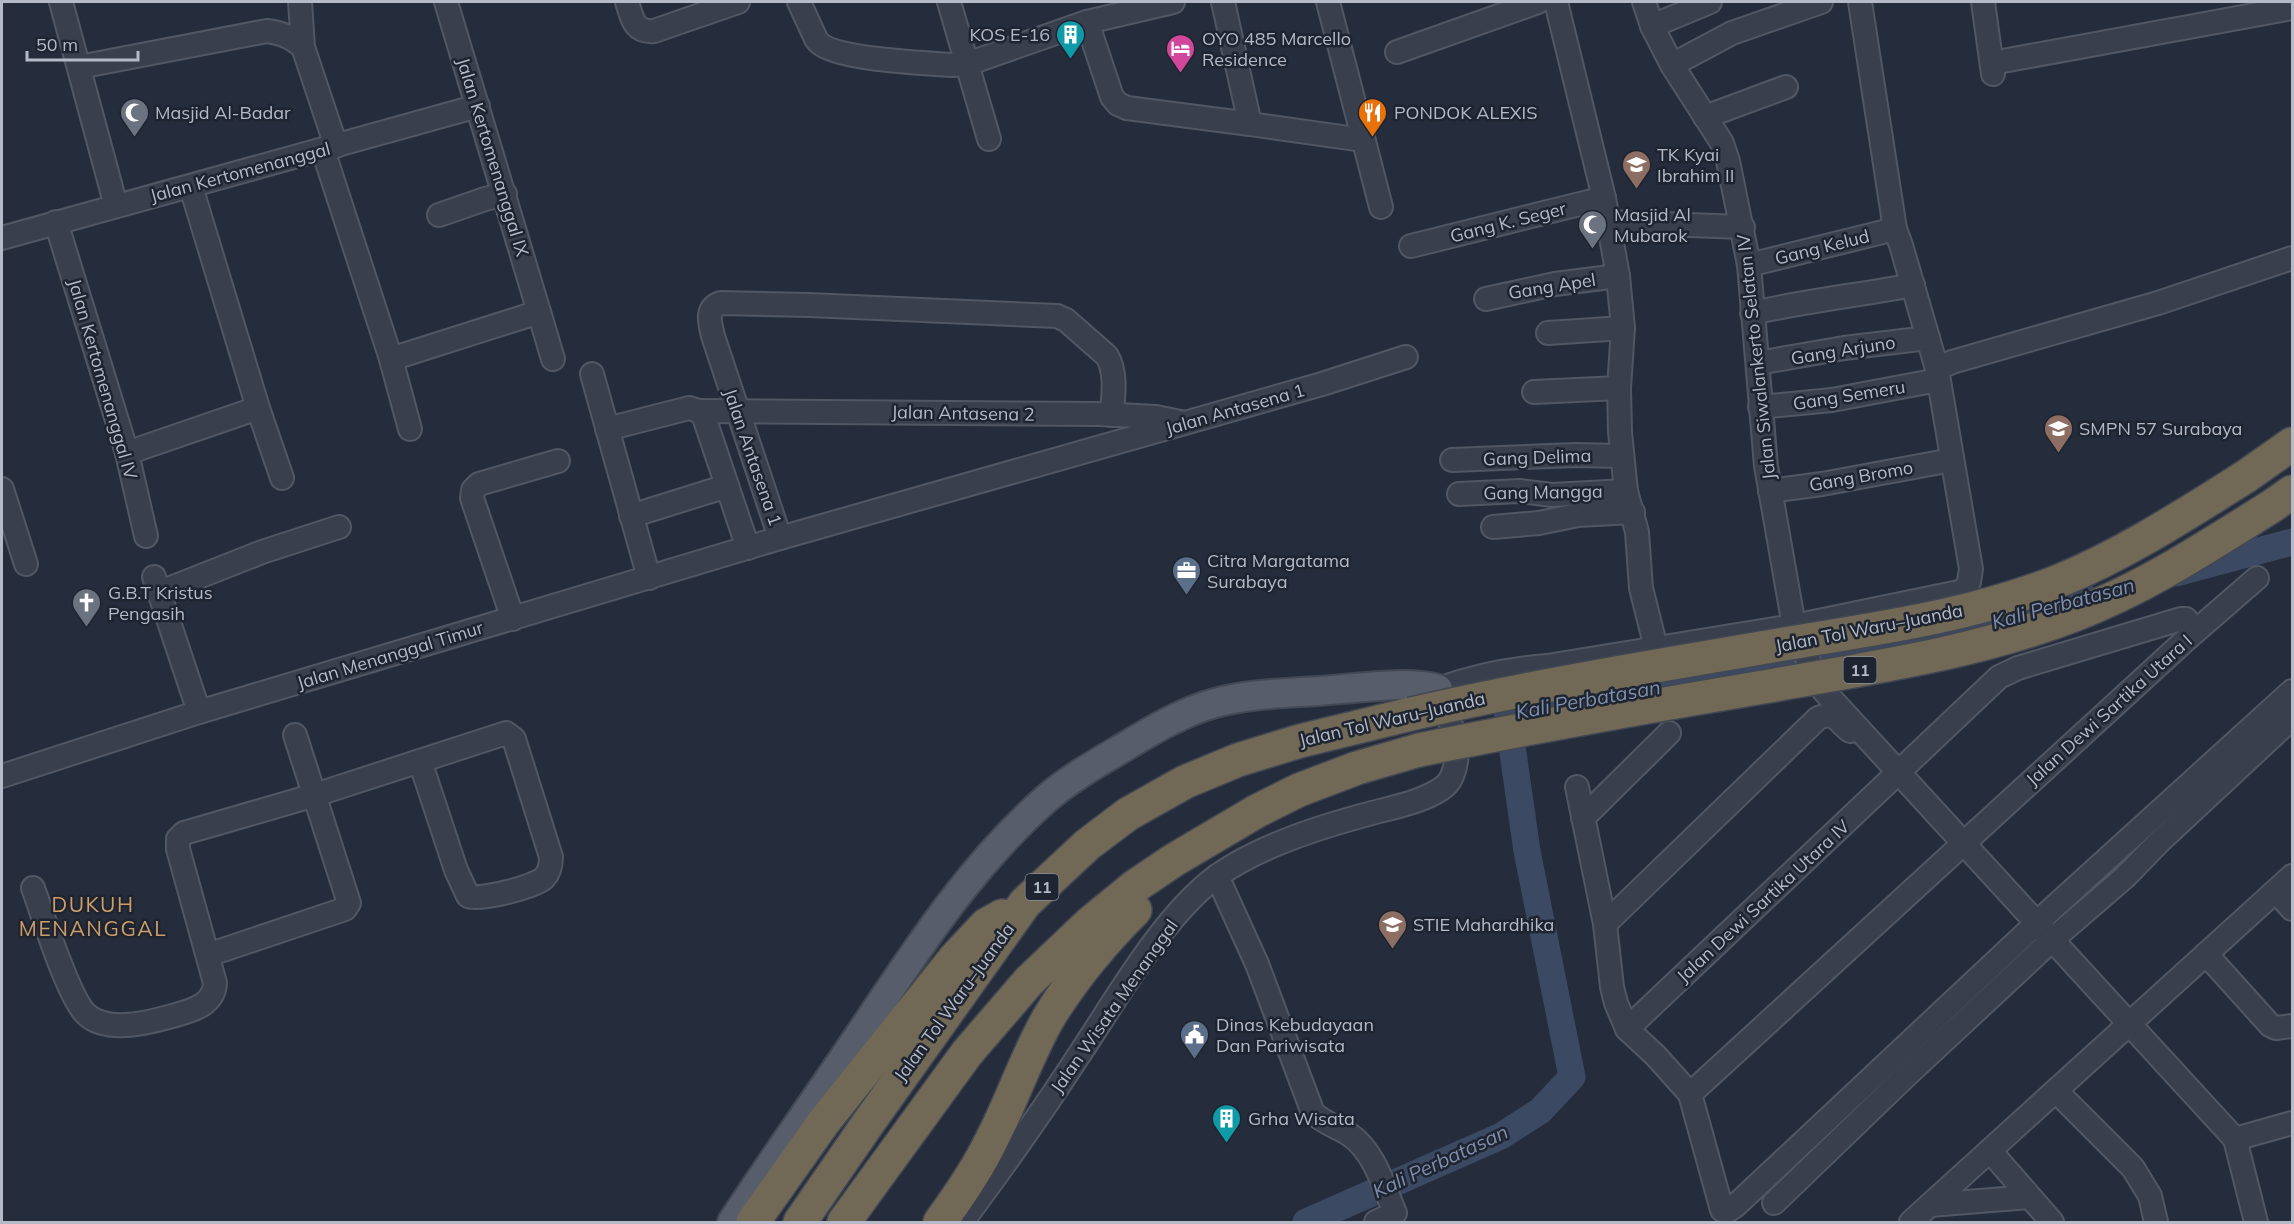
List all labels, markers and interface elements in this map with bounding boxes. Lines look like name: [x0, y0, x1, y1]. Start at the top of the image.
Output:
building icon: KOS E-16: [1055, 18, 1087, 60]
place label: KOS E-16: [969, 23, 1050, 46]
scale bar: [27, 24, 138, 62]
place label: OYO 485 Marcello Residence: [1202, 27, 1351, 71]
hotel icon: OYO 485 Marcello Residence: [1165, 32, 1197, 74]
text: 50 m: [36, 33, 78, 56]
street label: Jalan Kertomenanggal IX: [452, 55, 534, 260]
mosque icon: Masjid Al-Badar: [118, 96, 150, 138]
restaurant icon: PONDOK ALEXIS: [1357, 96, 1389, 138]
place label: Masjid Al-Badar: [155, 101, 291, 124]
place label: PONDOK ALEXIS: [1394, 101, 1537, 124]
street label: Jalan Kertomenanggal: [147, 137, 333, 207]
place label: TK Kyai Ibrahim II: [1657, 143, 1734, 187]
school or university icon: TK Kyai Ibrahim II: [1620, 148, 1652, 190]
street label: Gang K. Seger: [1448, 196, 1569, 248]
place label: Masjid Al Mubarok: [1614, 203, 1691, 247]
mosque icon: Masjid Al Mubarok: [1577, 208, 1609, 250]
street label: Gang Kelud: [1772, 224, 1872, 270]
street label: Jalan Siwalankerto Selatan IV: [1732, 232, 1780, 481]
street label: Gang Apel: [1507, 268, 1597, 304]
street label: Jalan Kertomenanggal IV: [63, 276, 143, 482]
street label: Gang Arjuno: [1789, 330, 1897, 370]
street label: Gang Semeru: [1791, 375, 1907, 415]
street label: Jalan Antasena 1: [1163, 378, 1307, 440]
street label: Jalan Antasena 1: [719, 385, 787, 529]
street label: Jalan Antasena 2: [891, 400, 1035, 426]
school or university icon: SMPN 57 Surabaya: [2042, 412, 2074, 454]
place label: SMPN 57 Surabaya: [2079, 417, 2242, 440]
street label: Gang Delima: [1482, 444, 1592, 470]
street label: Gang Bromo: [1807, 456, 1915, 496]
street label: Gang Mangga: [1483, 479, 1603, 505]
place label: Citra Margatama Surabaya: [1207, 549, 1350, 593]
office icon: Citra Margatama Surabaya: [1170, 554, 1202, 596]
water label: Kali Perbatasan: [1989, 572, 2137, 634]
place label: G.B.T Kristus Pengasih: [108, 581, 213, 625]
church icon: G.B.T Kristus Pengasih: [71, 586, 103, 628]
street label: Jalan Tol Waru–Juanda: [1773, 599, 1965, 657]
street label: Jalan Menanggal Timur: [294, 616, 486, 694]
street label: Jalan Dewi Sartika Utara I: [2021, 629, 2197, 791]
road number: 11: [1844, 657, 1876, 683]
water label: Kali Perbatasan: [1514, 674, 1662, 724]
street label: Jalan Tol Waru–Juanda: [1297, 686, 1487, 752]
street label: Jalan Dewi Sartika Utara IV: [1672, 814, 1855, 987]
road number: 11: [1026, 874, 1058, 900]
district label: DUKUH MENANGGAL: [19, 891, 167, 941]
school or university icon: STIE Mahardhika: [1376, 908, 1408, 950]
place label: STIE Mahardhika: [1413, 913, 1554, 936]
street label: Jalan Wisata Menanggal: [1045, 915, 1183, 1097]
street label: Jalan Tol Waru–Juanda: [889, 918, 1019, 1086]
place label: Dinas Kebudayaan Dan Pariwisata: [1216, 1013, 1374, 1057]
public building icon: Dinas Kebudayaan Dan Pariwisata: [1179, 1018, 1211, 1060]
building icon: Grha Wisata: [1211, 1102, 1243, 1144]
place label: Grha Wisata: [1248, 1107, 1355, 1130]
water label: Kali Perbatasan: [1368, 1119, 1512, 1203]

